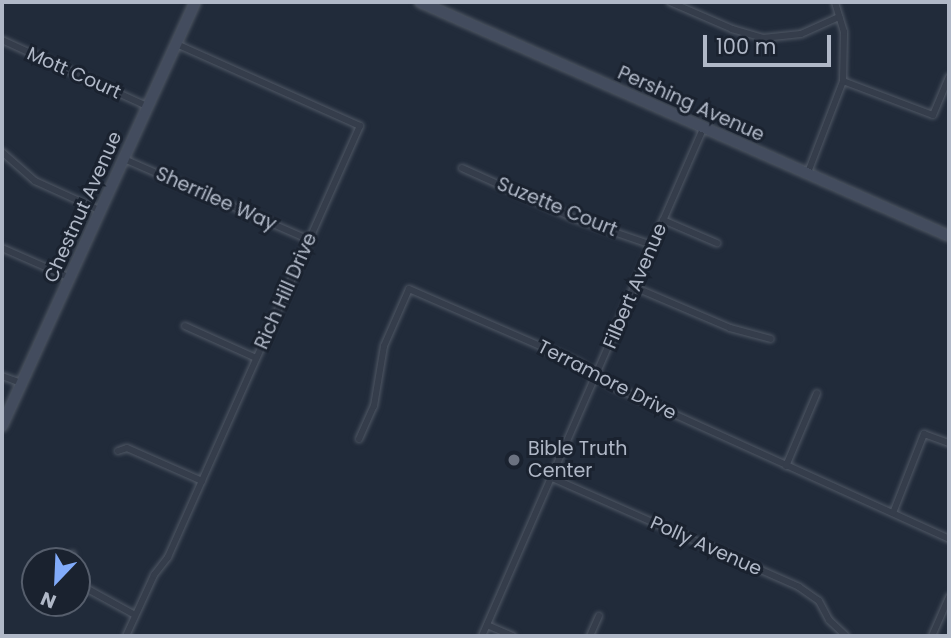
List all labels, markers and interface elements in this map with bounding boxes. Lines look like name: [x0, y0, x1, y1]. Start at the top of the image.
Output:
scale bar: [706, 21, 834, 65]
text: 100 m: [716, 32, 776, 61]
street label: Mott Court: [23, 42, 125, 104]
street label: Pershing Avenue: [614, 61, 768, 147]
street label: Chestnut Avenue: [39, 128, 127, 286]
street label: Sherrilee Way: [152, 162, 280, 236]
street label: Suzette Court: [494, 173, 620, 241]
street label: Filbert Avenue: [598, 220, 672, 352]
street label: Rich Hill Drive: [250, 229, 322, 353]
street label: Terramore Drive: [534, 335, 680, 425]
place label: Bible Truth Center: [528, 438, 627, 482]
marker: Bible Truth Center: [506, 452, 522, 468]
street label: Polly Avenue: [647, 511, 765, 581]
north arrow: [21, 547, 91, 617]
text: N: [37, 585, 60, 615]

